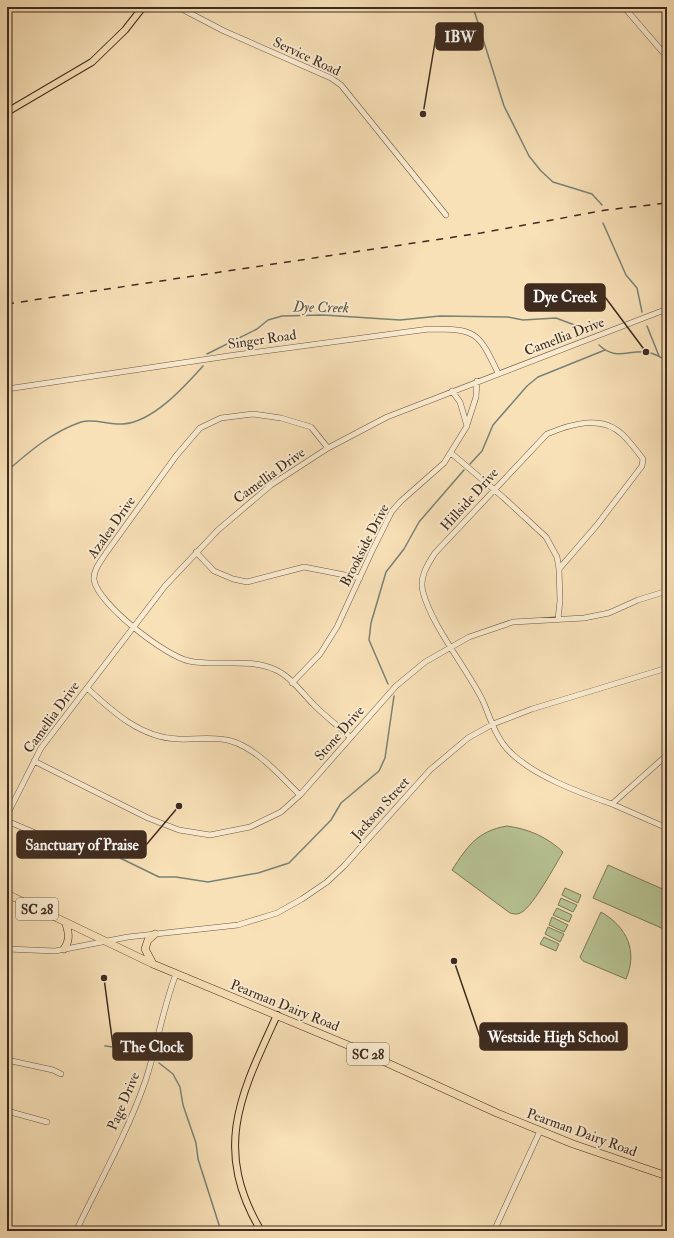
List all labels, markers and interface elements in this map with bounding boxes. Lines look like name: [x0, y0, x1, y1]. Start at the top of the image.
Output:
callout: IBW: [436, 23, 483, 50]
text: IBW: [445, 28, 476, 47]
street label: Service Road: [270, 33, 343, 79]
callout: Dye Creek: [525, 284, 605, 311]
text: Dye Creek: [533, 288, 598, 308]
water label: Dye Creek: [292, 297, 349, 317]
street label: Camellia Drive: [522, 313, 607, 360]
street label: Singer Road: [227, 326, 297, 353]
street label: Camellia Drive: [230, 444, 308, 507]
street label: Hillside Drive: [437, 464, 502, 534]
street label: Azalea Drive: [83, 493, 139, 562]
street label: Brookside Drive: [336, 501, 393, 589]
street label: Camellia Drive: [20, 678, 83, 756]
street label: Stone Drive: [311, 702, 368, 764]
street label: Jackson Street: [347, 773, 413, 844]
callout: Sanctuary of Praise: [17, 831, 146, 858]
text: Sanctuary of Praise: [25, 836, 139, 856]
road number: SC 28: [16, 898, 58, 920]
street label: Pearman Dairy Road: [228, 976, 342, 1036]
callout: Westside High School: [480, 1023, 627, 1050]
text: Westside High School: [486, 1028, 619, 1048]
callout: The Clock: [113, 1033, 192, 1060]
text: The Clock: [119, 1038, 185, 1057]
road number: SC 28: [347, 1043, 389, 1065]
street label: Page Drive: [104, 1070, 143, 1133]
street label: Pearman Dairy Road: [524, 1105, 639, 1161]

